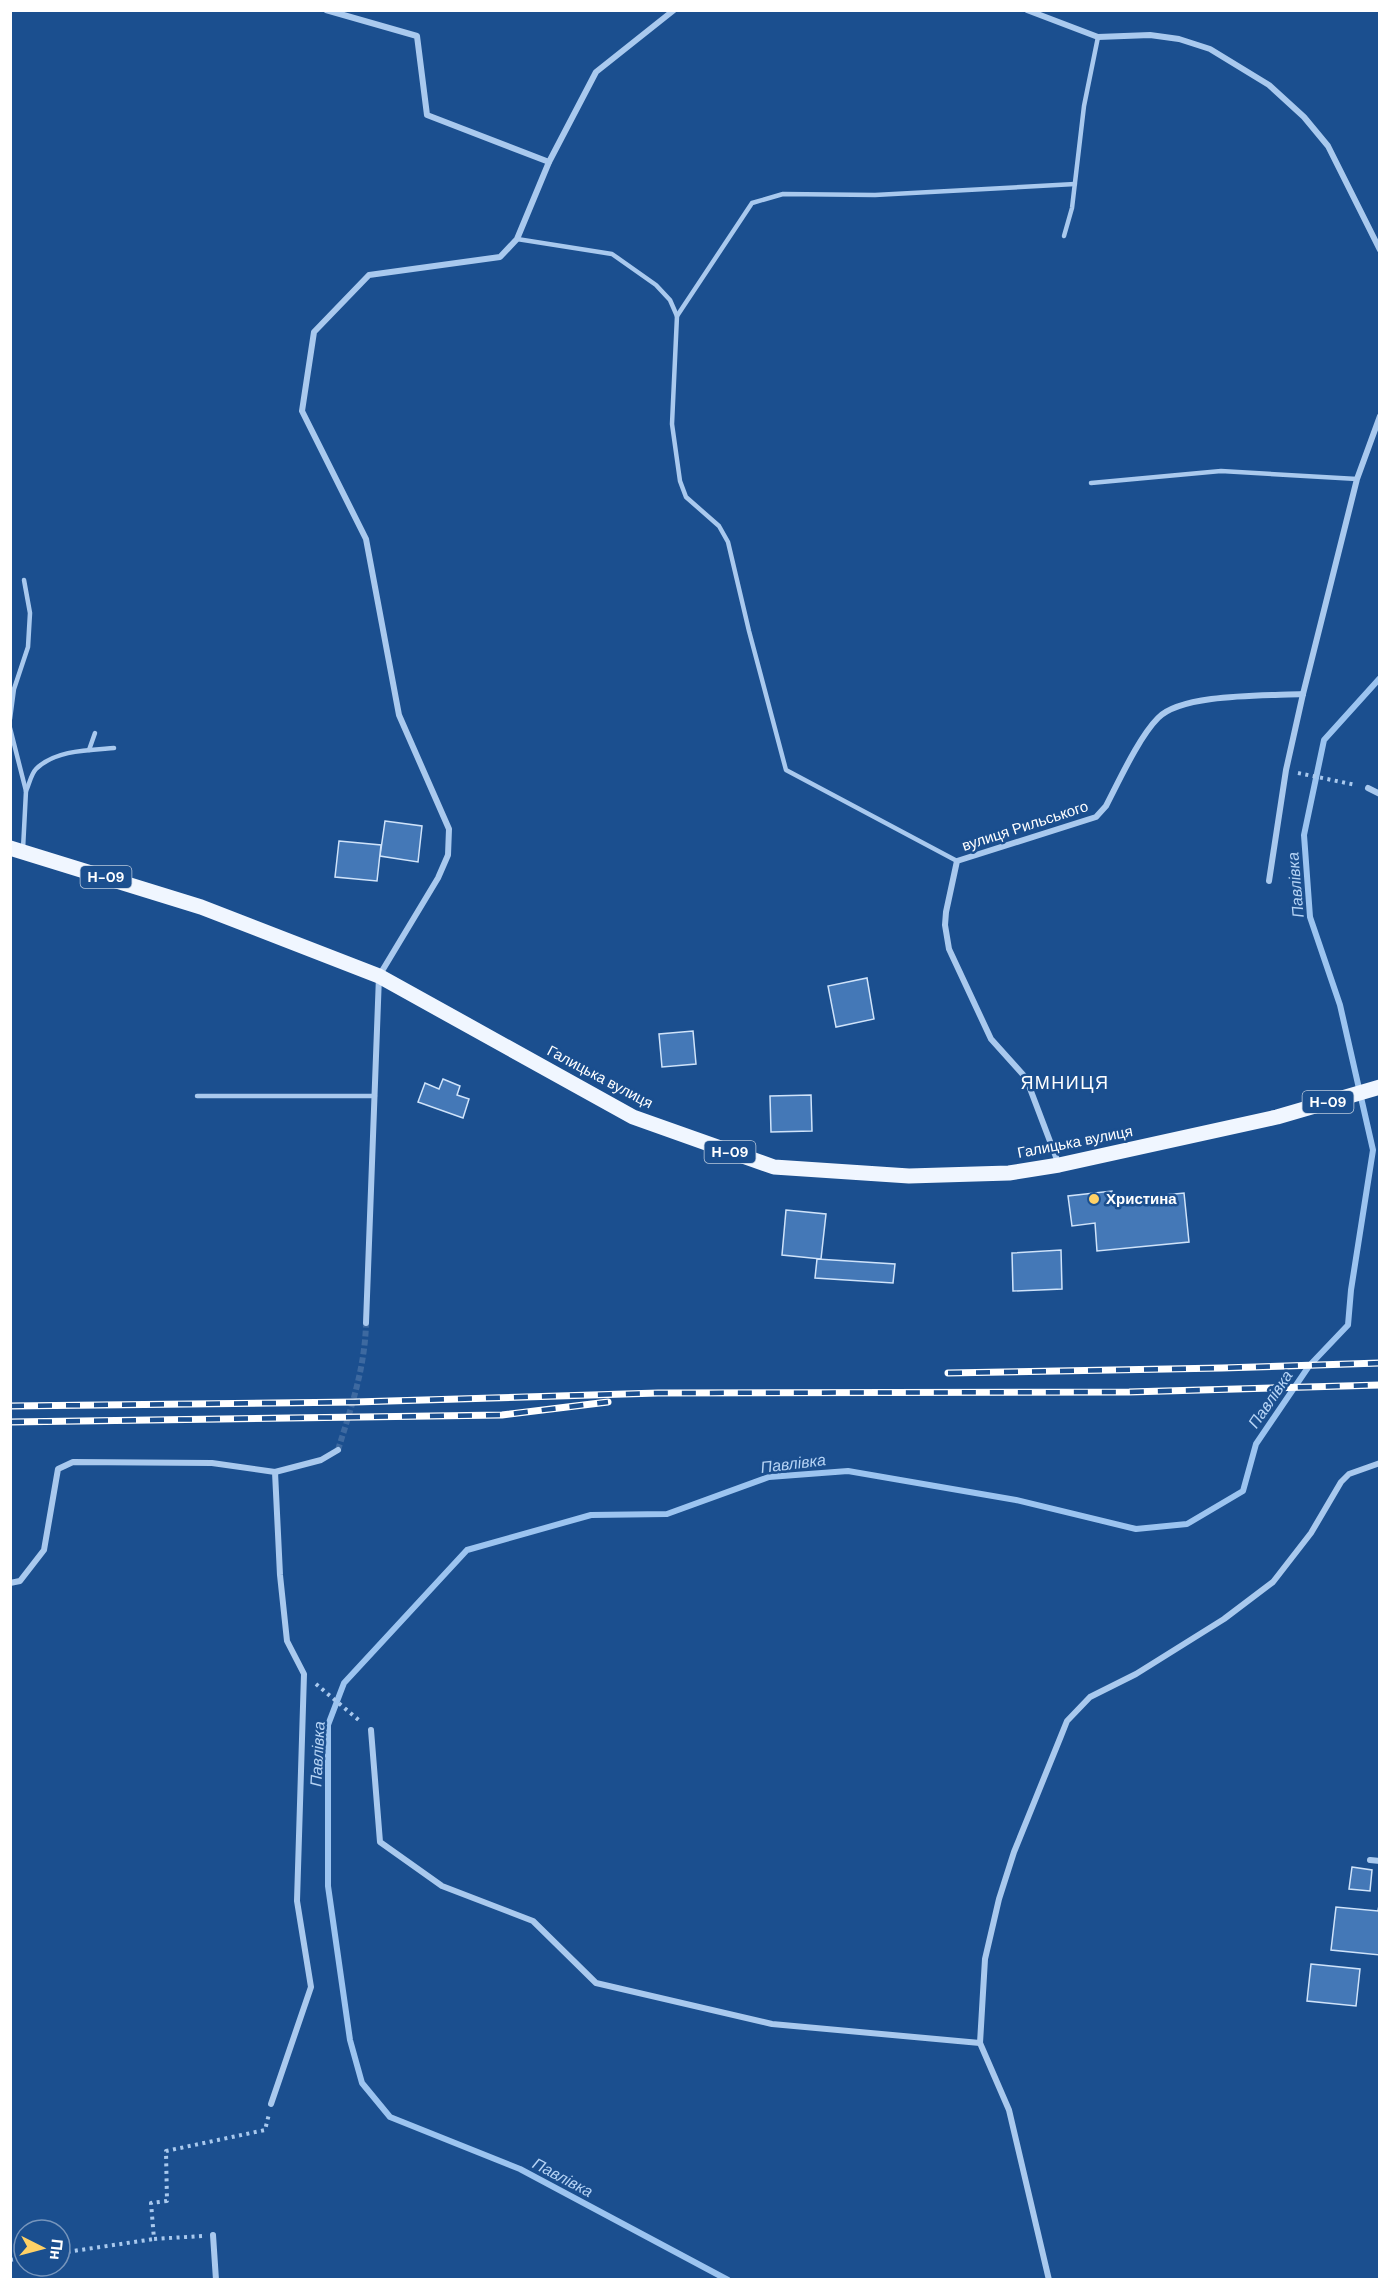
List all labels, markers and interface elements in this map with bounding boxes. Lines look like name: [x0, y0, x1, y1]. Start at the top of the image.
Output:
street label: вулиця Рильського: [959, 796, 1091, 856]
water label: Павлівка: [1282, 851, 1309, 919]
road number: Н-09: [80, 866, 132, 888]
street label: Галицька вулиця: [544, 1041, 656, 1113]
district label: ЯМНИЦЯ: [1020, 1071, 1110, 1095]
road number: Н-09: [1302, 1091, 1354, 1113]
street label: Галицька вулиця: [1016, 1121, 1134, 1163]
road number: Н-09: [704, 1141, 756, 1163]
place label: Христина: [1106, 1189, 1177, 1209]
marker: Христина: [1087, 1192, 1101, 1206]
water label: Павлівка: [1243, 1366, 1298, 1432]
water label: Павлівка: [759, 1449, 827, 1478]
water label: Павлівка: [305, 1721, 330, 1787]
water label: Павлівка: [529, 2153, 597, 2202]
north arrow: [12, 2218, 72, 2278]
text: Пн: [45, 2238, 68, 2261]

